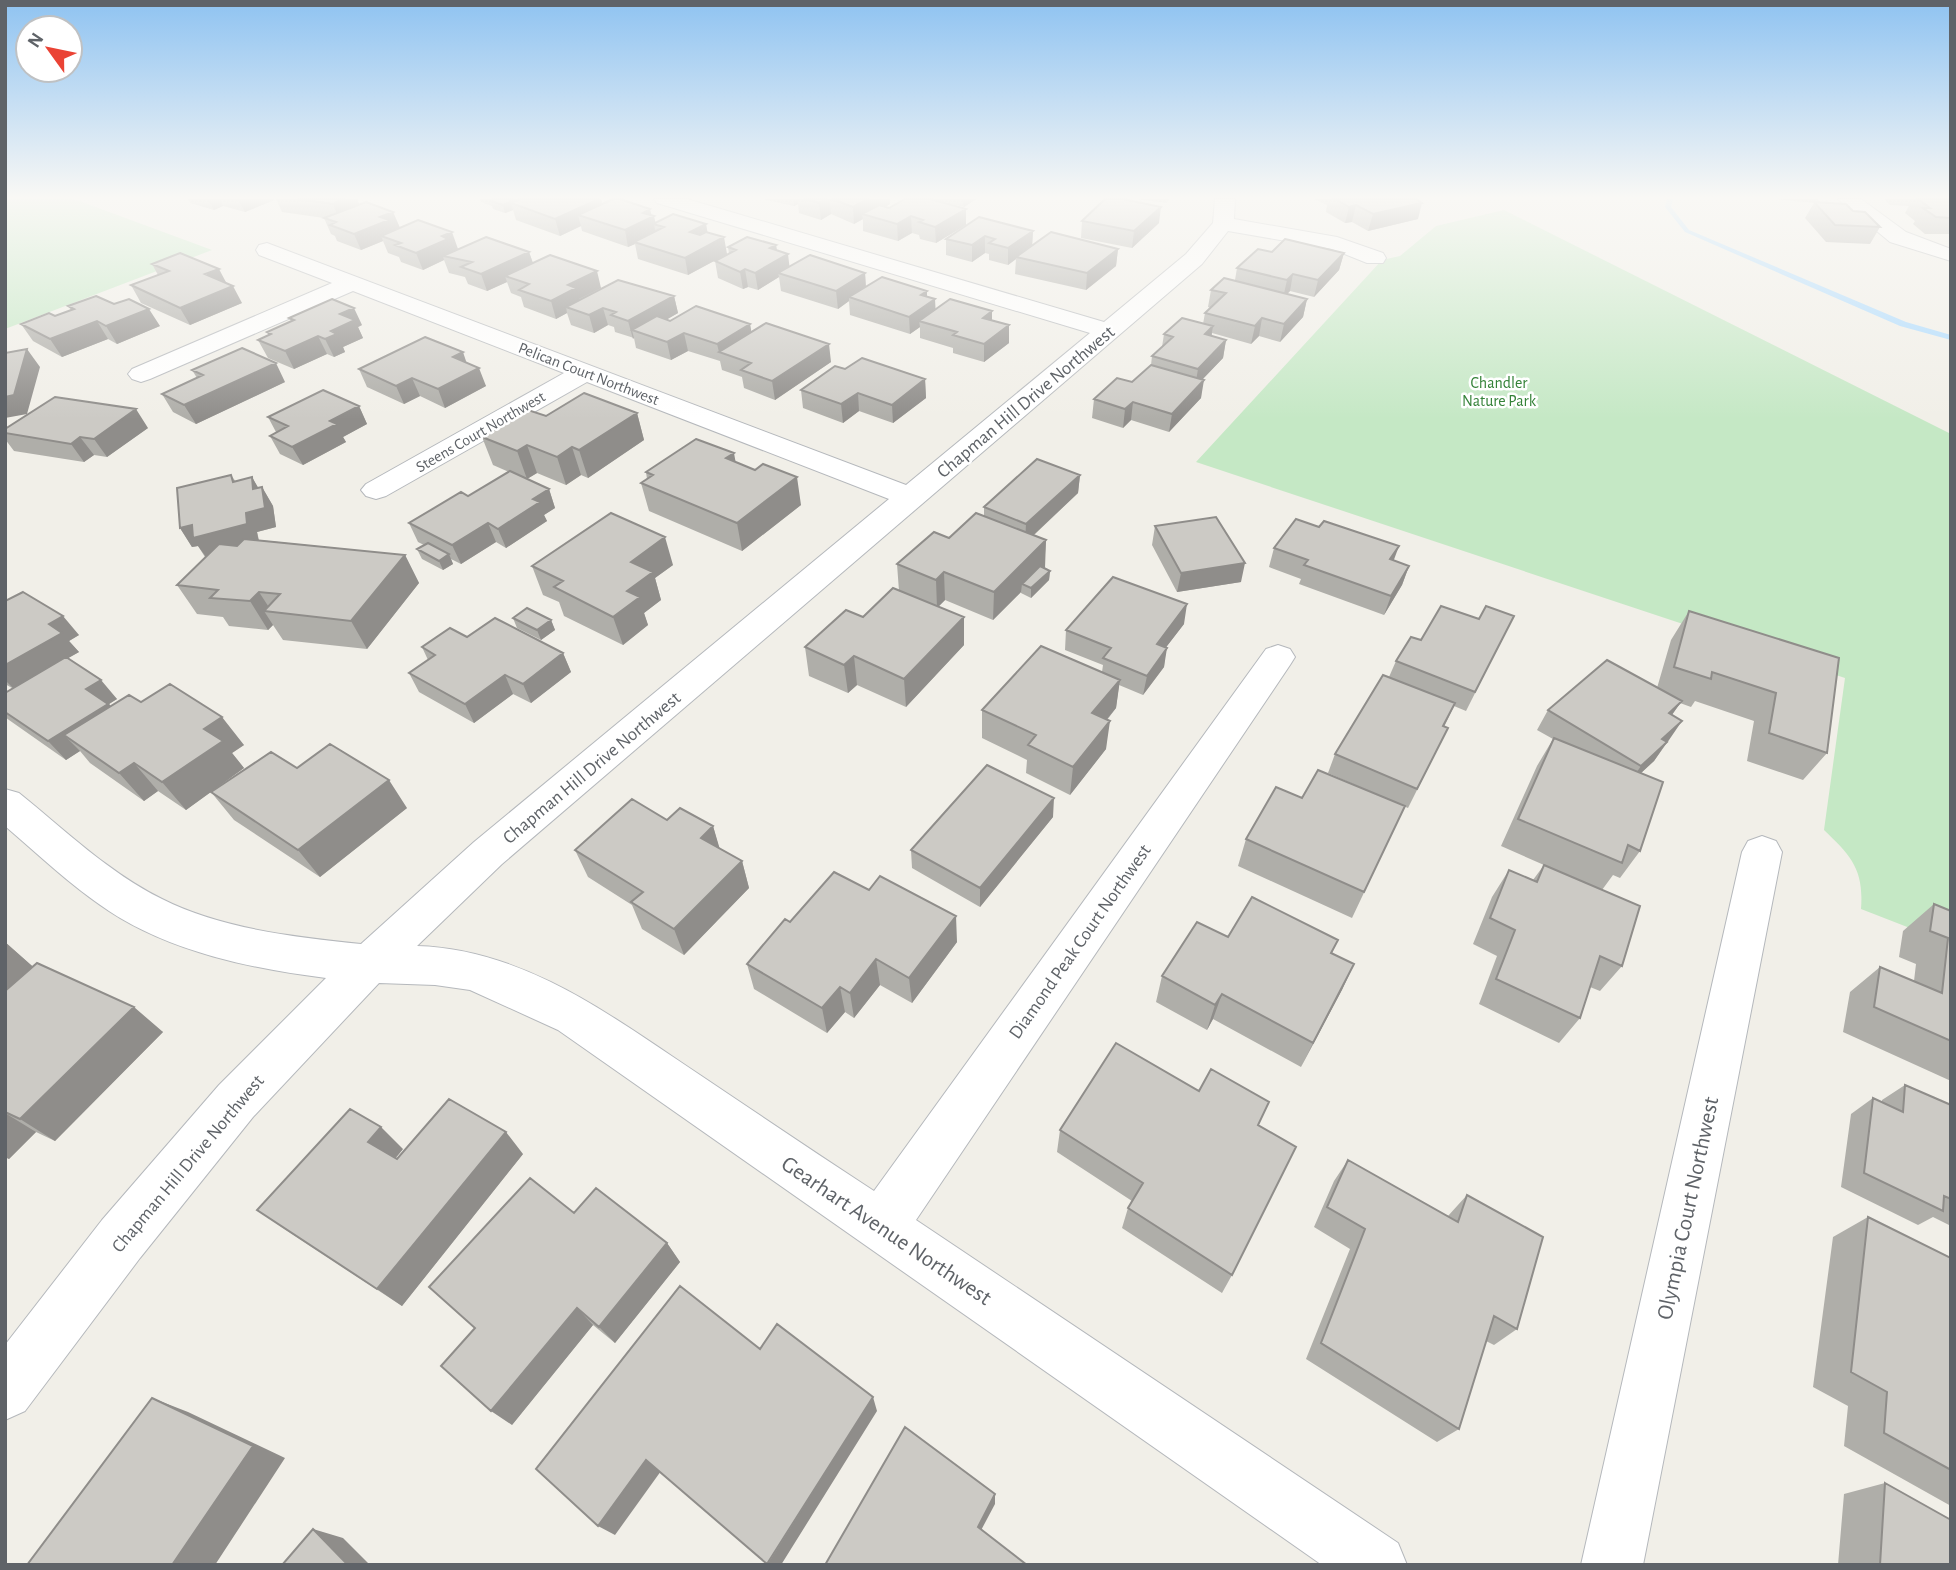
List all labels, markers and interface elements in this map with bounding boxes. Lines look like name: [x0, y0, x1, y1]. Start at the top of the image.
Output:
north arrow: [14, 14, 84, 84]
text: N: [24, 30, 48, 51]
street label: Chapman Hill Drive Northwest: [934, 322, 1118, 482]
street label: Pelican Court Northwest: [516, 340, 661, 408]
park label: Chandler Nature Park: [1462, 375, 1537, 409]
street label: Steens Court Northwest: [413, 388, 548, 475]
street label: Chapman Hill Drive Northwest: [500, 688, 684, 848]
street label: Diamond Peak Court Northwest: [1006, 841, 1155, 1043]
street label: Chapman Hill Drive Northwest: [108, 1072, 268, 1256]
street label: Olympia Court Northwest: [1654, 1094, 1723, 1322]
street label: Gearhart Avenue Northwest: [777, 1152, 996, 1310]

